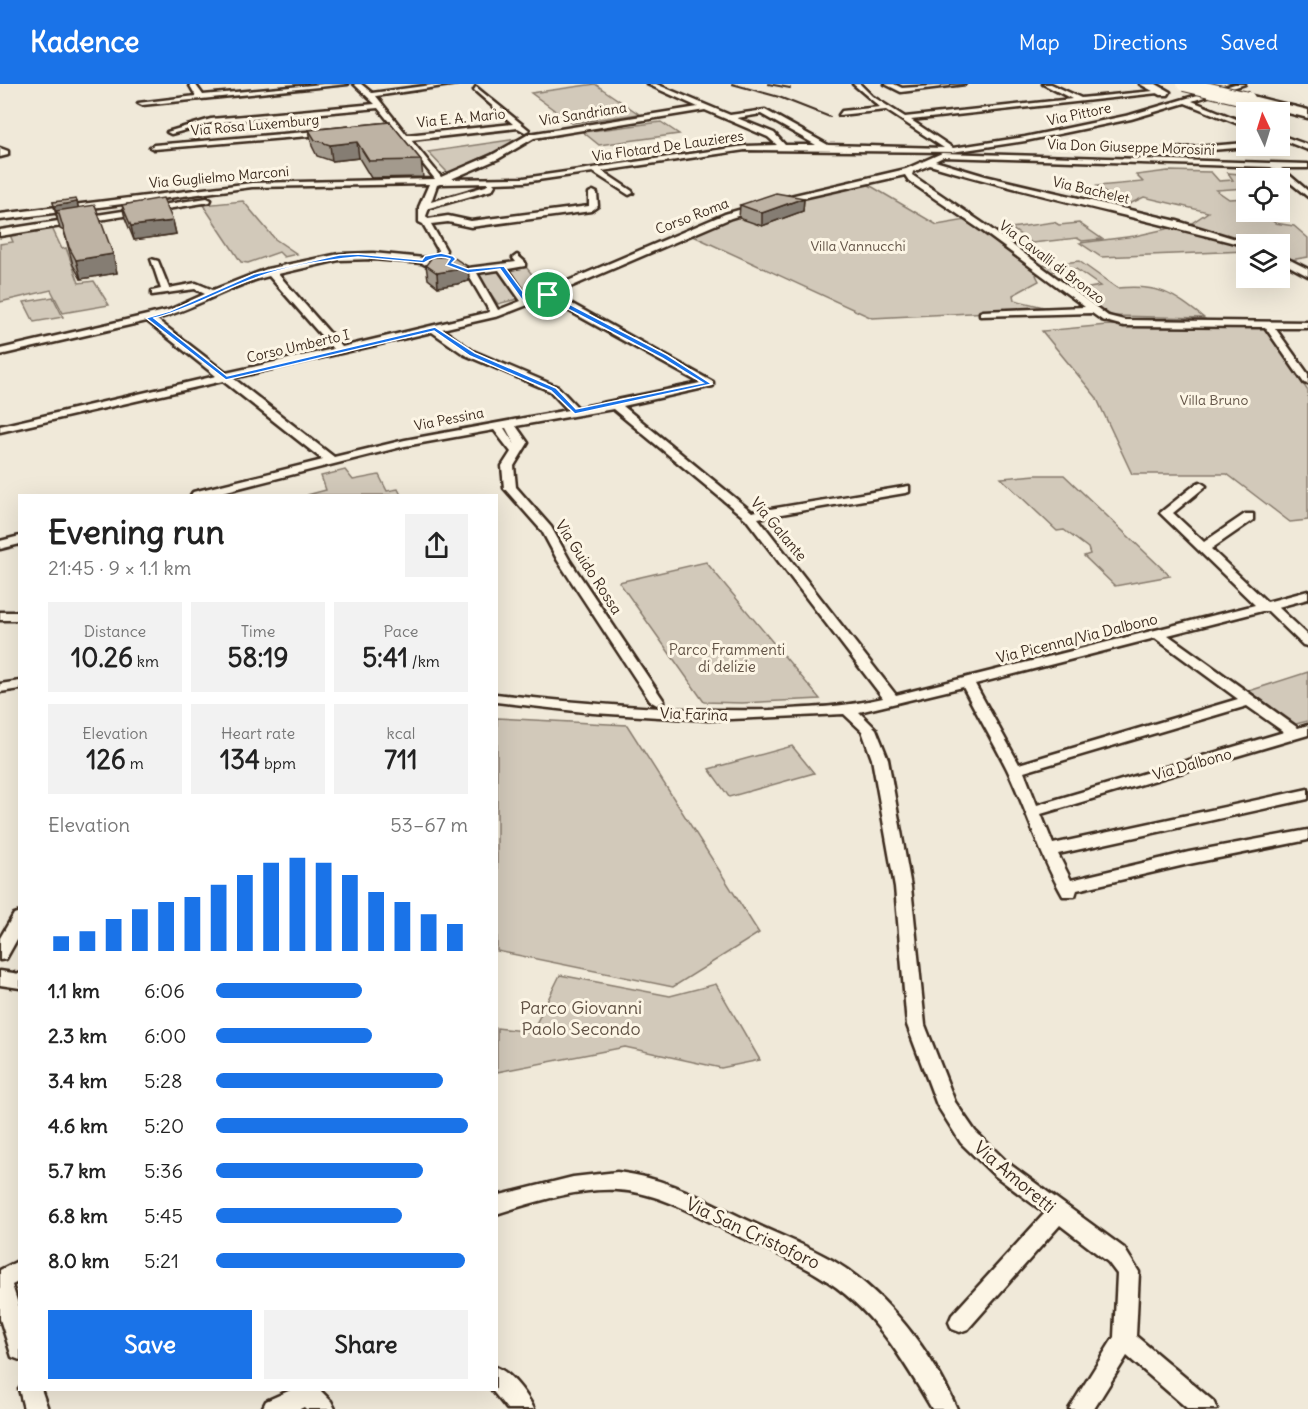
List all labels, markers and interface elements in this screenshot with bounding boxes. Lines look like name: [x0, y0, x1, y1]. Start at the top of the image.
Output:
text: Kadence: [30, 24, 139, 60]
text: Map: [1019, 29, 1060, 56]
text: Directions: [1093, 29, 1187, 56]
text: Saved: [1220, 29, 1278, 56]
street label: Via Sandriana: [538, 98, 628, 130]
street label: Via Pittore: [1045, 98, 1113, 130]
north arrow: [1236, 102, 1290, 156]
map controls: [1236, 102, 1290, 288]
street label: Via E. A. Mario: [416, 104, 506, 132]
street label: Via Rosa Luxemburg: [190, 110, 320, 140]
street label: Via Flotard De Lauzieres: [591, 126, 745, 166]
street label: Via Don Giuseppe Morosini: [1047, 135, 1215, 159]
street label: Via Guglielmo Marconi: [148, 162, 290, 192]
button: locate: [1236, 168, 1290, 222]
street label: Via Bachelet: [1051, 172, 1132, 208]
street label: Corso Roma: [653, 194, 731, 238]
street label: Via Cavalli di Bronzo: [996, 216, 1108, 308]
button: layers: [1236, 234, 1290, 288]
park label: Villa Vannucchi: [810, 237, 906, 255]
pin: [522, 269, 573, 320]
icon: arrive: [531, 278, 564, 311]
street label: Corso Umberto I: [245, 325, 351, 367]
park label: Villa Bruno: [1180, 391, 1248, 409]
street label: Via Pessina: [413, 403, 485, 435]
street label: Via Galante: [747, 493, 811, 565]
text: Evening run: [48, 511, 224, 553]
button: share: [405, 514, 468, 577]
street label: Via Guido Rossa: [551, 516, 627, 618]
text: 21:45 · 9 × 1.1 km: [48, 555, 191, 580]
street label: Via Picenna/Via Dalbono: [994, 609, 1160, 667]
text: Distance: [84, 621, 146, 641]
text: Time: [241, 621, 275, 641]
text: Pace: [384, 621, 418, 641]
park label: Parco Frammenti di delizie: [669, 640, 785, 676]
text: 10.26: [71, 641, 133, 674]
text: 58:19: [227, 641, 289, 674]
text: 5:41: [362, 641, 408, 674]
text: km: [133, 651, 159, 671]
text: /km: [408, 651, 440, 671]
street label: Via Farina: [660, 703, 729, 725]
text: Elevation: [82, 723, 148, 743]
text: Heart rate: [221, 723, 295, 743]
text: kcal: [387, 723, 415, 743]
text: 126: [86, 743, 126, 776]
text: 134: [220, 743, 260, 776]
text: 711: [384, 743, 418, 776]
street label: Via Dalbono: [1150, 744, 1234, 784]
text: m: [126, 753, 144, 773]
text: bpm: [260, 753, 296, 773]
text: Elevation: [48, 812, 130, 837]
text: 53–67 m: [390, 812, 468, 837]
text: 1.1 km: [48, 978, 100, 1003]
text: 6:06: [144, 978, 185, 1003]
park label: Parco Giovanni Paolo Secondo: [520, 996, 642, 1040]
text: 2.3 km: [48, 1023, 107, 1048]
text: 6:00: [144, 1023, 186, 1048]
text: 3.4 km: [48, 1068, 107, 1093]
text: 5:28: [144, 1068, 183, 1093]
text: 4.6 km: [48, 1113, 108, 1138]
text: 5:20: [144, 1113, 184, 1138]
street label: Via Amoretti: [969, 1136, 1061, 1218]
text: 5.7 km: [48, 1158, 106, 1183]
text: 5:36: [144, 1158, 183, 1183]
street label: Via San Cristoforo: [682, 1192, 824, 1274]
text: 6.8 km: [48, 1203, 108, 1228]
text: 5:45: [144, 1203, 183, 1228]
text: 8.0 km: [48, 1248, 109, 1273]
text: 5:21: [144, 1248, 179, 1273]
button: Save: [48, 1310, 252, 1379]
button: Share: [264, 1310, 468, 1379]

